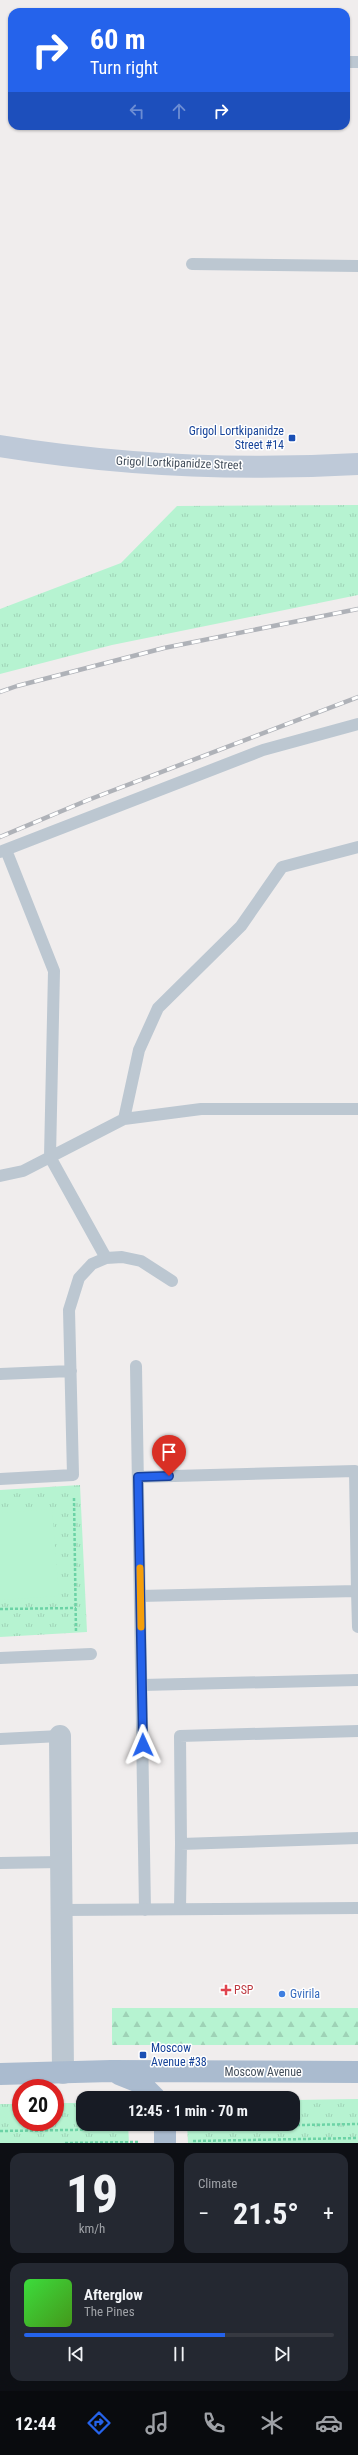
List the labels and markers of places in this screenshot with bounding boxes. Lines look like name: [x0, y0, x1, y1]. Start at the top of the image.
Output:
place label: Grigol Lortkipanidze Street #14: [189, 424, 284, 452]
marker: Grigol Lortkipanidze Street #14: [287, 433, 297, 443]
pin: [152, 1435, 186, 1476]
place label: PSP: [234, 1983, 254, 1997]
marker: PSP: [221, 1985, 231, 1995]
place label: Gvirila: [290, 1987, 320, 2001]
marker: Gvirila: [277, 1989, 287, 1999]
place label: Moscow Avenue #38: [151, 2041, 207, 2069]
marker: Moscow Avenue #38: [138, 2050, 148, 2060]

